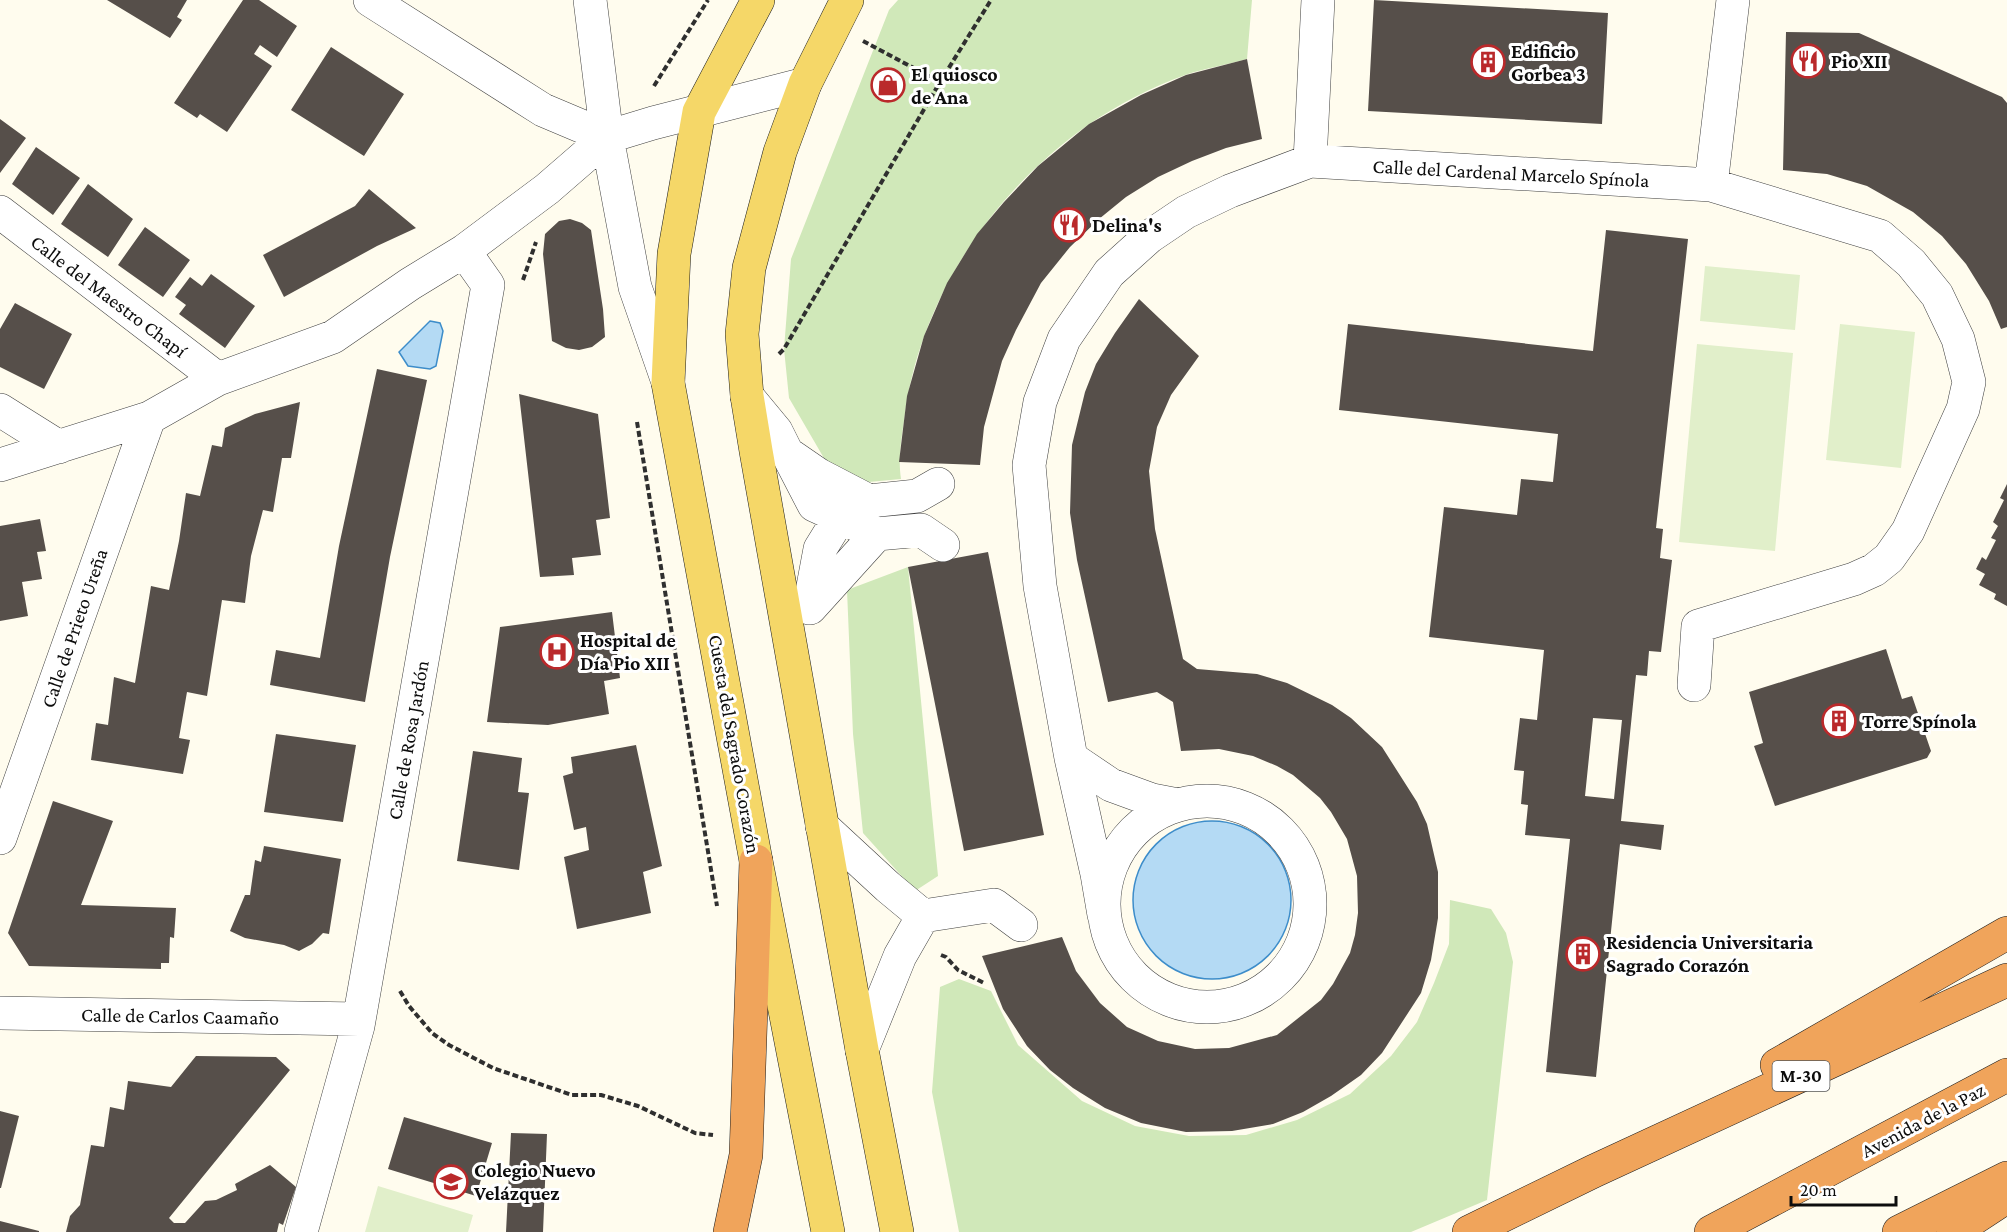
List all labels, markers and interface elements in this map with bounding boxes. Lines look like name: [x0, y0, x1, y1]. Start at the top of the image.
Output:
place label: Edificio Gorbea 3: [1511, 40, 1586, 85]
restaurant icon: Pio XII: [1790, 43, 1826, 79]
building icon: Edificio Gorbea 3: [1470, 44, 1506, 80]
place label: Pio XII: [1831, 50, 1888, 72]
place label: El quiosco de Ana: [911, 63, 998, 108]
shop icon: El quiosco de Ana: [870, 67, 906, 103]
street label: Calle del Cardenal Marcelo Spínola: [1372, 155, 1650, 192]
restaurant icon: Delina's: [1051, 207, 1087, 243]
place label: Delina's: [1092, 214, 1162, 236]
street label: Calle del Maestro Chapí: [26, 230, 192, 363]
street label: Calle de Prieto Ureña: [36, 546, 112, 710]
place label: Hospital de Día Pio XII: [580, 629, 676, 674]
street label: Cuesta del Sagrado Corazón: [704, 633, 765, 856]
hospital icon: Hospital de Día Pio XII: [539, 634, 575, 670]
street label: Calle de Rosa Jardón: [383, 658, 434, 822]
building icon: Torre Spínola: [1821, 703, 1857, 739]
place label: Torre Spínola: [1862, 710, 1977, 732]
place label: Residencia Universitaria Sagrado Corazón: [1606, 931, 1813, 976]
building icon: Residencia Universitaria Sagrado Corazón: [1565, 936, 1601, 972]
street label: Calle de Carlos Caamaño: [81, 1003, 279, 1029]
road number: M-30: [1772, 1061, 1830, 1091]
street label: Avenida de la Paz: [1857, 1078, 1989, 1162]
place label: Colegio Nuevo Velázquez: [473, 1159, 596, 1204]
school or university icon: Colegio Nuevo Velázquez: [433, 1164, 469, 1200]
scale bar: [1791, 1169, 1896, 1207]
text: 20 m: [1800, 1180, 1837, 1200]

